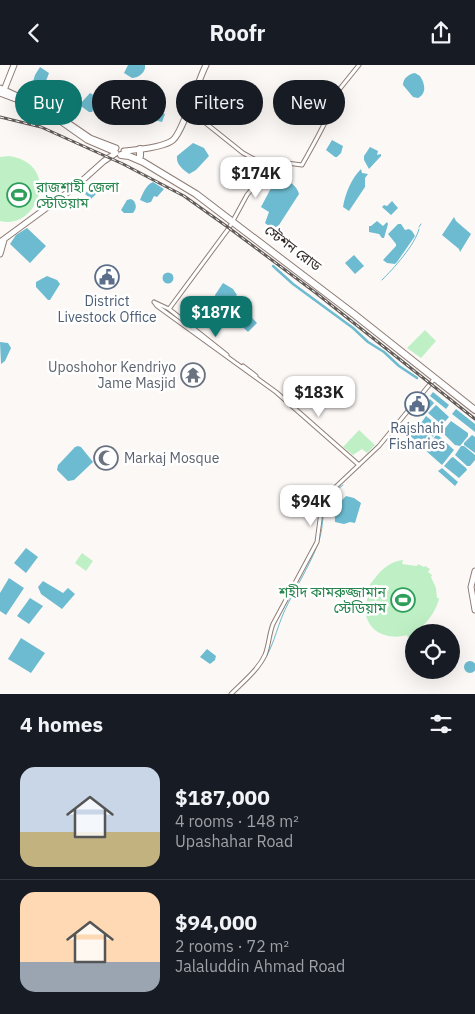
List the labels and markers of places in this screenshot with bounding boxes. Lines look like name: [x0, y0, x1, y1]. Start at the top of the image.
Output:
pin: $174K: [221, 157, 291, 199]
place label: রাজশাহী জেলা স্টেডিয়াম: [35, 178, 119, 212]
sports icon: রাজশাহী জেলা স্টেডিয়াম: [6, 182, 32, 208]
public building icon: District Livestock Office: [94, 264, 120, 290]
place label: District Livestock Office: [57, 292, 157, 326]
pin: $187K: [181, 295, 251, 338]
place label: Uposhohor Kendriyo Jame Masjid: [48, 358, 176, 392]
temple icon: Uposhohor Kendriyo Jame Masjid: [180, 362, 206, 388]
pin: $183K: [284, 375, 354, 418]
public building icon: Rajshahi Fisharies: [404, 391, 430, 417]
place label: Rajshahi Fisharies: [389, 419, 446, 453]
mosque icon: Markaj Mosque: [93, 445, 119, 471]
place label: Markaj Mosque: [124, 449, 220, 467]
pin: $94K: [281, 485, 341, 527]
place label: শহীদ কামরুজ্জামান স্টেডিয়াম: [278, 583, 387, 617]
sports icon: শহীদ কামরুজ্জামান স্টেডিয়াম: [390, 587, 416, 613]

